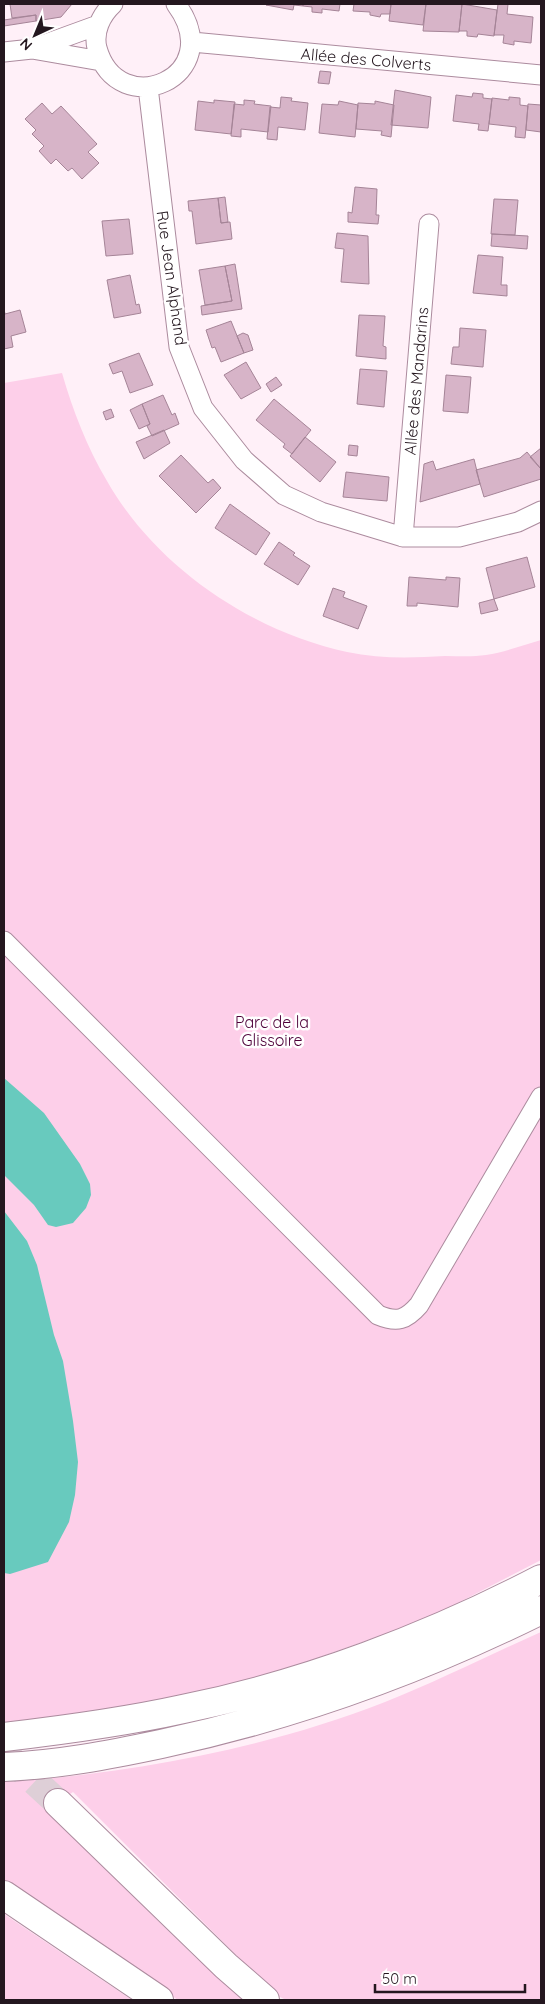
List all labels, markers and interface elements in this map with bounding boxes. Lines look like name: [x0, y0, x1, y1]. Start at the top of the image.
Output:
north arrow: [10, 10, 60, 60]
text: N: [16, 34, 36, 54]
street label: Allée des Colverts: [300, 43, 432, 75]
street label: Rue Jean Alphand: [153, 209, 191, 347]
street label: Allée des Mandarins: [400, 306, 432, 456]
park label: Parc de la Glissoire: [235, 1012, 309, 1050]
scale bar: [375, 1962, 525, 1994]
text: 50 m: [382, 1969, 417, 1988]

